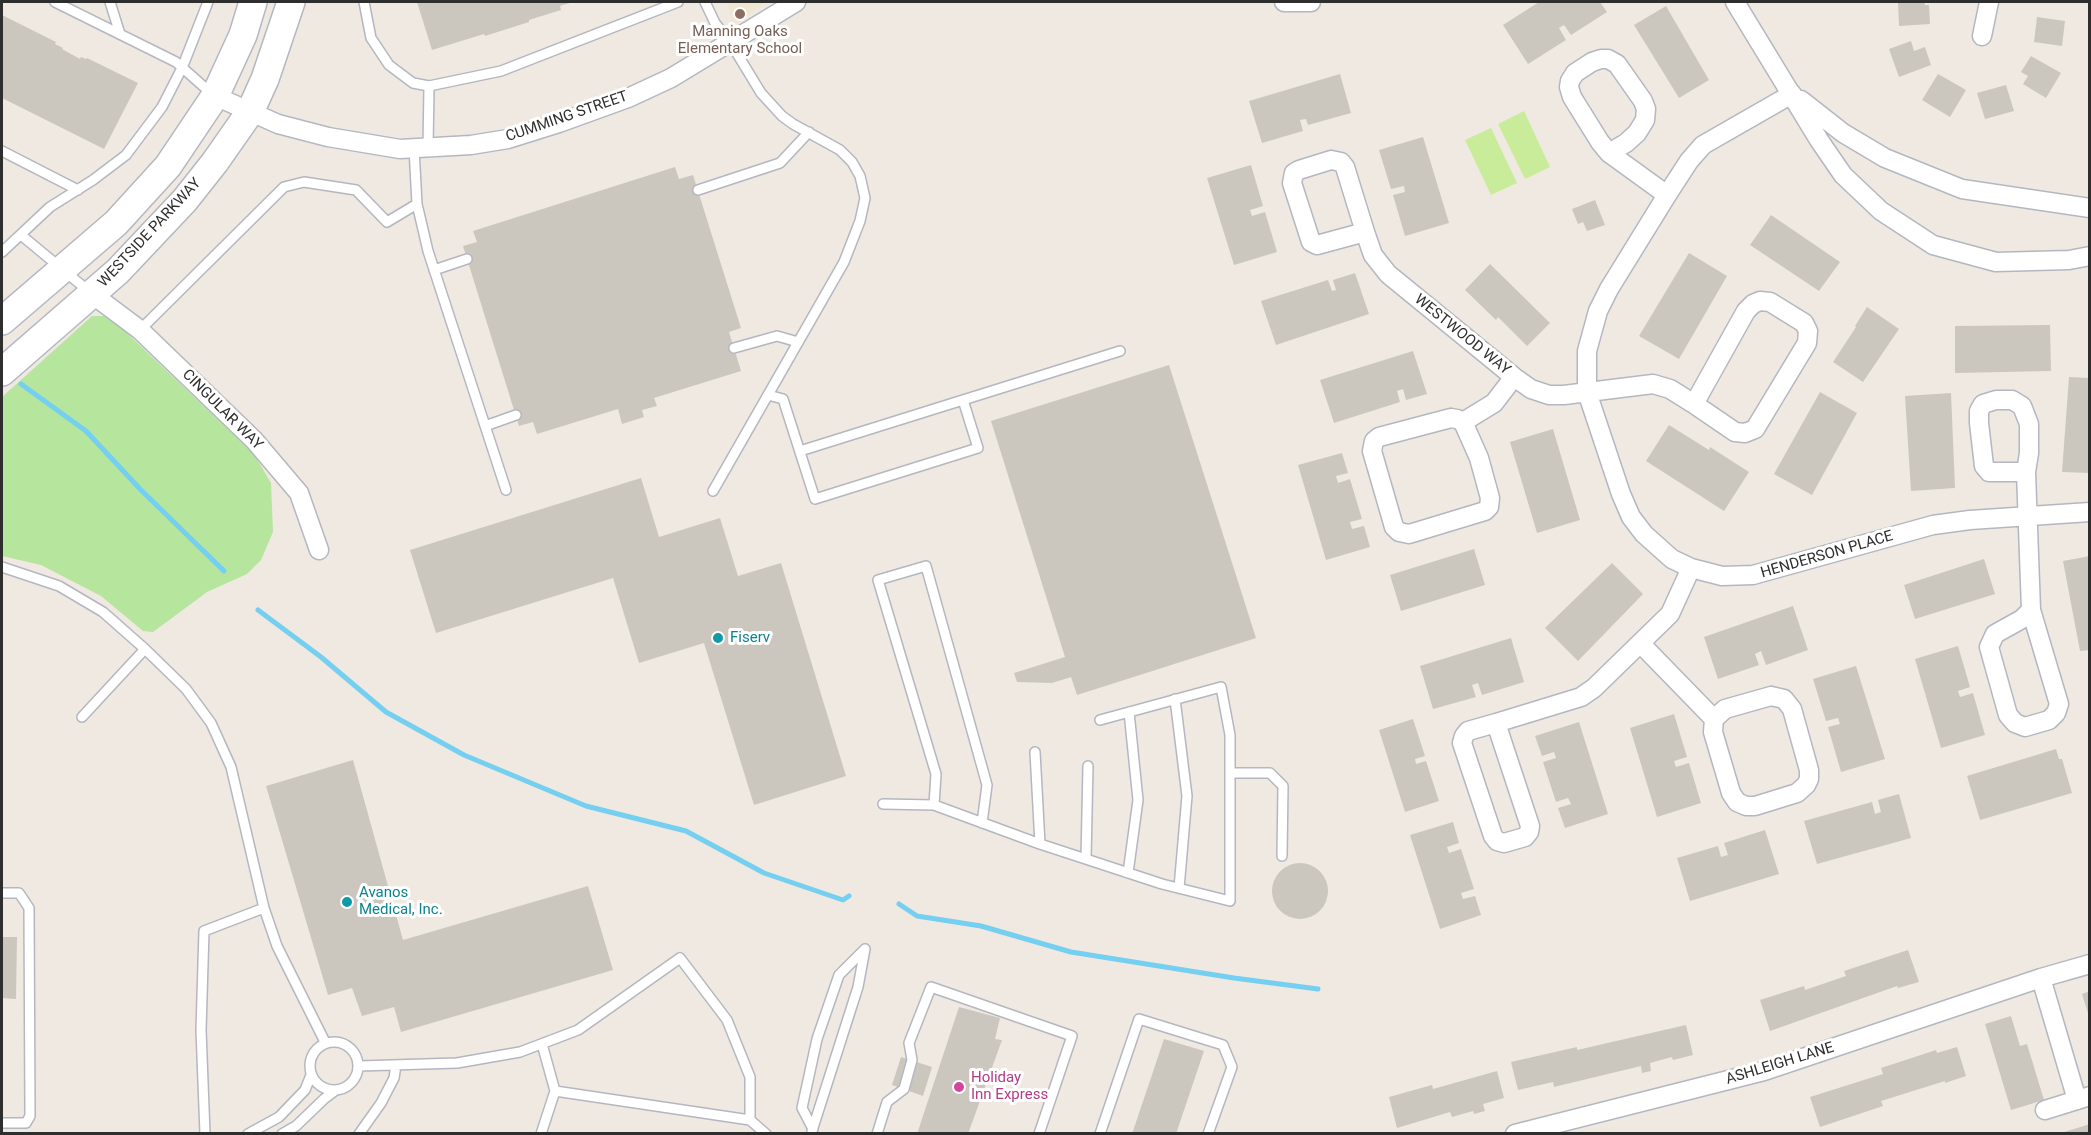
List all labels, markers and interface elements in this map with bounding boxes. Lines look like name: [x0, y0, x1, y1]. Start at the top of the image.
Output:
marker: Manning Oaks Elementary School: [733, 7, 747, 21]
place label: Manning Oaks Elementary School: [678, 23, 802, 58]
street label: CUMMING STREET: [504, 88, 630, 146]
street label: WESTSIDE PARKWAY: [95, 175, 205, 291]
street label: WESTWOOD WAY: [1410, 291, 1514, 379]
street label: CINGULAR WAY: [178, 366, 266, 454]
street label: HENDERSON PLACE: [1759, 527, 1895, 583]
place label: Fiserv: [730, 629, 770, 647]
marker: Fiserv: [711, 631, 725, 645]
place label: Avanos Medical, Inc.: [359, 884, 443, 919]
marker: Avanos Medical, Inc.: [340, 895, 354, 909]
street label: ASHLEIGH LANE: [1724, 1039, 1836, 1089]
place label: Holiday Inn Express: [971, 1069, 1048, 1104]
marker: Holiday Inn Express: [952, 1080, 966, 1094]

